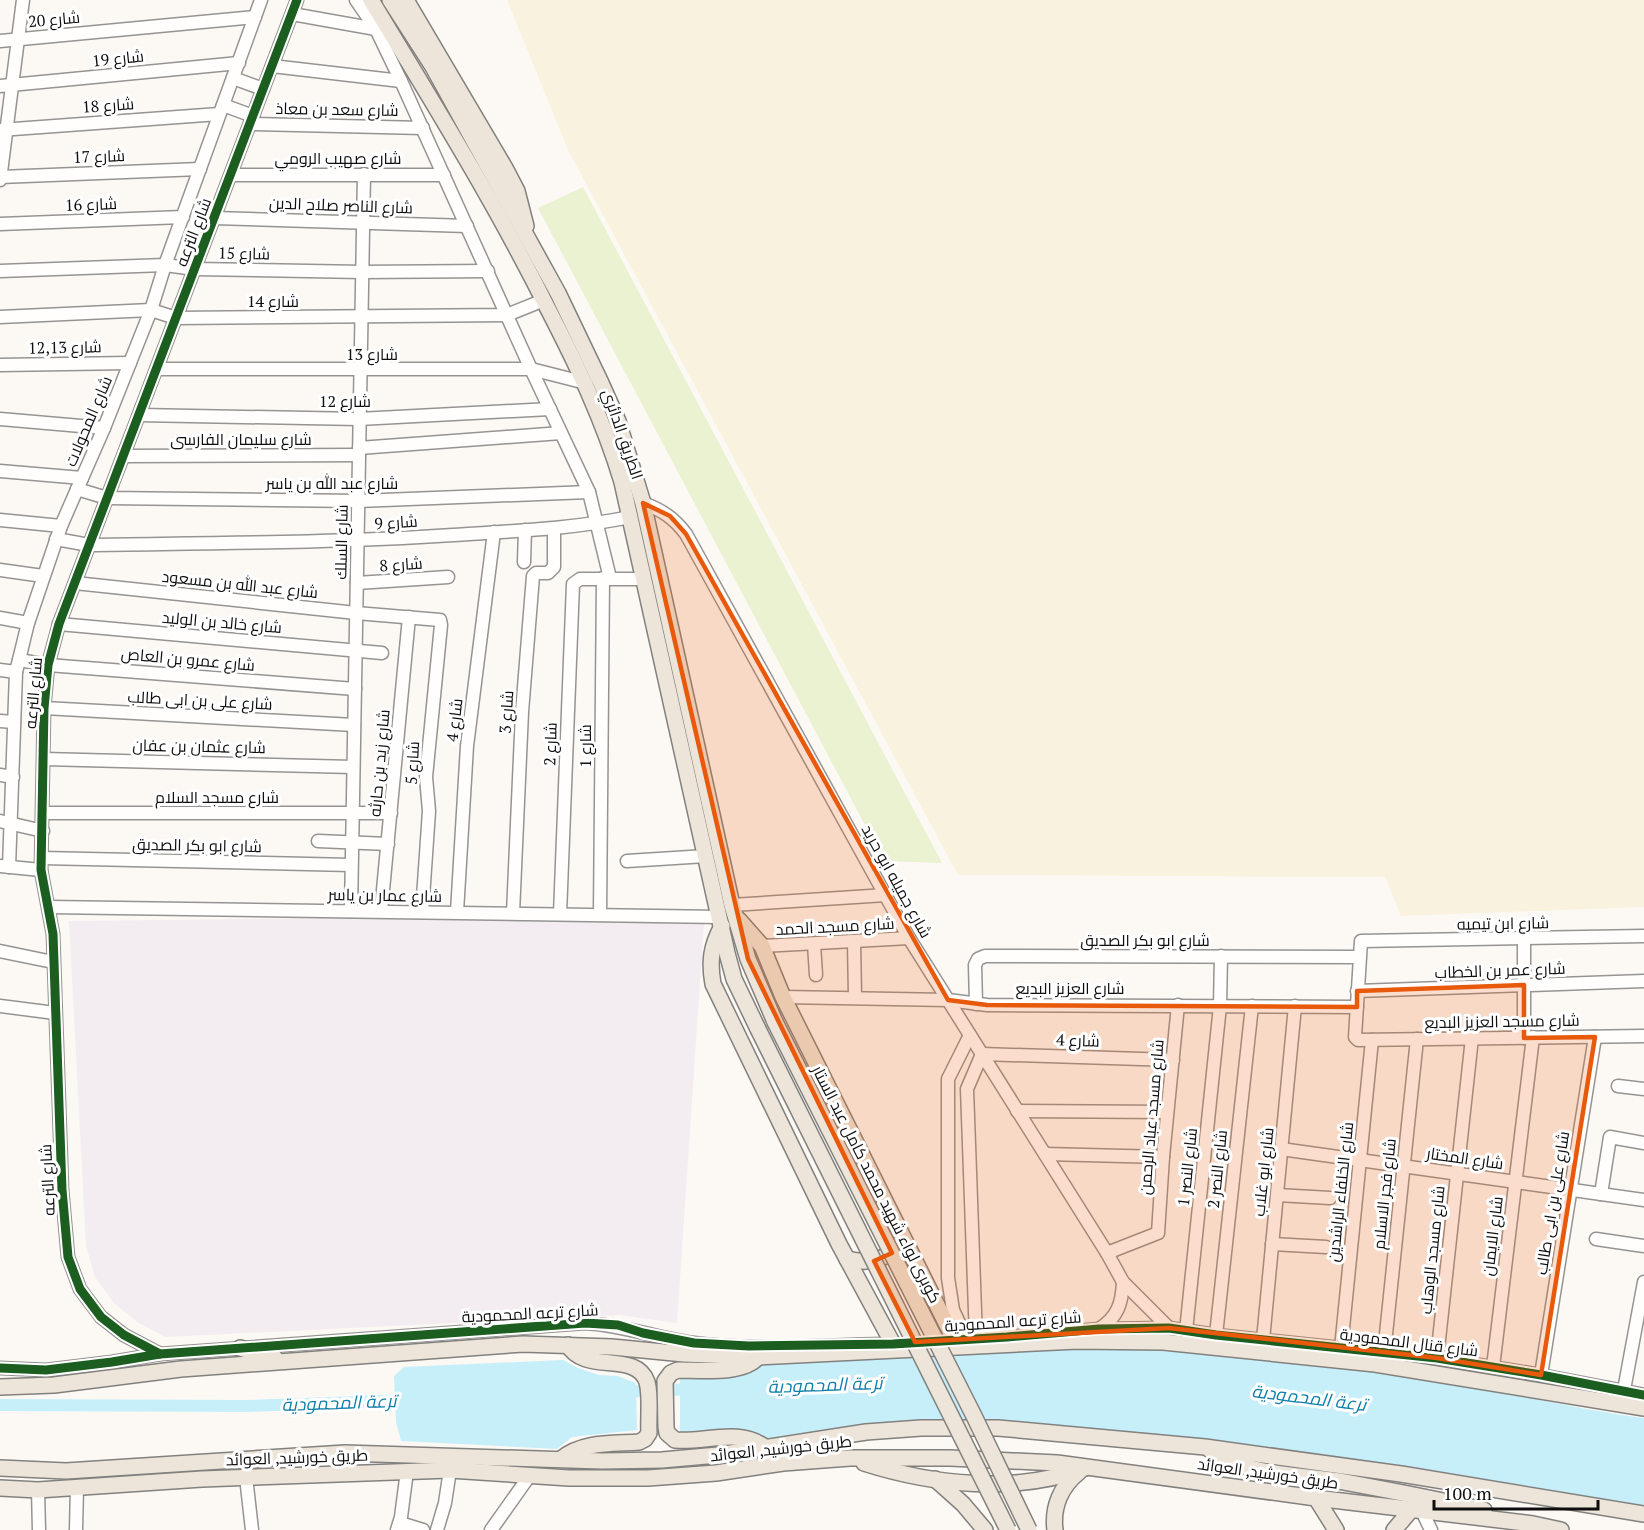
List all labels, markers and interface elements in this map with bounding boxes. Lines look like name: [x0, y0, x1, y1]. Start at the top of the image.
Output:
street label: شارع 20: [27, 6, 81, 33]
street label: شارع 19: [91, 44, 145, 73]
street label: شارع 18: [81, 92, 135, 119]
street label: شارع سعد بن معاذ: [275, 97, 399, 122]
street label: شارع 17: [73, 144, 125, 169]
street label: شارع صهيب الرومي: [275, 147, 401, 172]
street label: شارع الناصر صلاح الدين: [269, 191, 413, 220]
street label: شارع 16: [65, 192, 117, 217]
street label: شارع الترعه: [170, 195, 217, 270]
street label: شارع 15: [218, 242, 270, 265]
street label: شارع 14: [247, 290, 299, 313]
street label: شارع 12,13: [28, 335, 102, 360]
street label: شارع 13: [346, 343, 398, 366]
street label: شارع المحولات: [59, 372, 118, 470]
street label: الطريق الدائري: [594, 386, 649, 483]
street label: شارع 12: [319, 390, 371, 413]
street label: شارع سليمان الفارسى: [170, 428, 312, 451]
street label: شارع عبد الله بن ياسر: [265, 472, 398, 495]
street label: شارع السلك: [329, 504, 354, 580]
street label: شارع 9: [374, 510, 418, 535]
street label: شارع 8: [379, 552, 423, 577]
street label: شارع عبد الله بن مسعود: [161, 565, 319, 604]
street label: شارع خالد بن الوليد: [161, 606, 283, 639]
street label: شارع عمرو بن العاص: [120, 642, 256, 677]
street label: شارع الترعه: [19, 656, 48, 730]
street label: شارع على بن ابى طالب: [127, 685, 273, 716]
street label: شارع 3: [494, 690, 519, 734]
street label: شارع 4: [440, 697, 469, 743]
street label: شارع زيد بن حارثه: [363, 708, 396, 818]
street label: شارع 2: [538, 722, 563, 766]
street label: شارع 1: [574, 724, 597, 768]
street label: شارع عثمان بن عفان: [132, 734, 266, 759]
street label: شارع 5: [400, 741, 425, 785]
street label: شارع مسجد السلام: [155, 786, 279, 809]
street label: شارع جميله ابو حريد: [856, 820, 937, 942]
street label: شارع ابو بكر الصديق: [132, 833, 262, 858]
street label: شارع عمار بن ياسر: [327, 883, 442, 908]
street label: شارع ابن تيميه: [1457, 911, 1549, 936]
street label: شارع مسجد الحمد: [775, 912, 895, 941]
street label: شارع ابو بكر الصديق: [1080, 929, 1210, 952]
street label: شارع عمر بن الخطاب: [1434, 957, 1566, 984]
street label: شارع العزيز البديع: [1015, 977, 1125, 1000]
street label: شارع مسجد العزيز البديع: [1424, 1009, 1580, 1034]
street label: شارع 4: [1056, 1028, 1100, 1053]
street label: شارع مسجد عباد الرحمن: [1133, 1038, 1170, 1196]
street label: كوبرى لواء شهيد محمد كامل عبد الستار: [807, 1061, 947, 1307]
street label: شارع الخلفاء الراشدين: [1322, 1121, 1359, 1263]
street label: شارع ابو غلاب: [1247, 1126, 1280, 1218]
street label: شارع النصر 1: [1172, 1127, 1203, 1207]
street label: شارع النصر 2: [1202, 1129, 1233, 1209]
street label: شارع على بن ابى طالب: [1530, 1130, 1575, 1277]
street label: شارع فجر الاسلام: [1367, 1137, 1402, 1251]
street label: شارع المختار: [1424, 1142, 1505, 1175]
street label: شارع الترعه: [34, 1144, 61, 1216]
street label: شارع مسجد الوهاب: [1414, 1185, 1451, 1315]
street label: شارع الايمان: [1476, 1195, 1509, 1277]
street label: شارع ترعه المحمودية: [461, 1298, 599, 1329]
street label: شارع ترعه المحمودية: [944, 1305, 1082, 1338]
street label: شارع قنال المحمودية: [1339, 1323, 1479, 1362]
water label: ترعة المحمودية: [767, 1370, 886, 1398]
water label: ترعة المحمودية: [1251, 1378, 1371, 1416]
water label: ترعة المحمودية: [281, 1388, 400, 1416]
street label: طريق خورشيد, العوائد: [709, 1430, 853, 1466]
street label: طريق خورشيد, العوائد: [225, 1444, 369, 1470]
street label: طريق خورشيد, العوائد: [1196, 1452, 1340, 1494]
scale bar: [1434, 1473, 1598, 1511]
text: 100 m: [1443, 1481, 1492, 1505]

